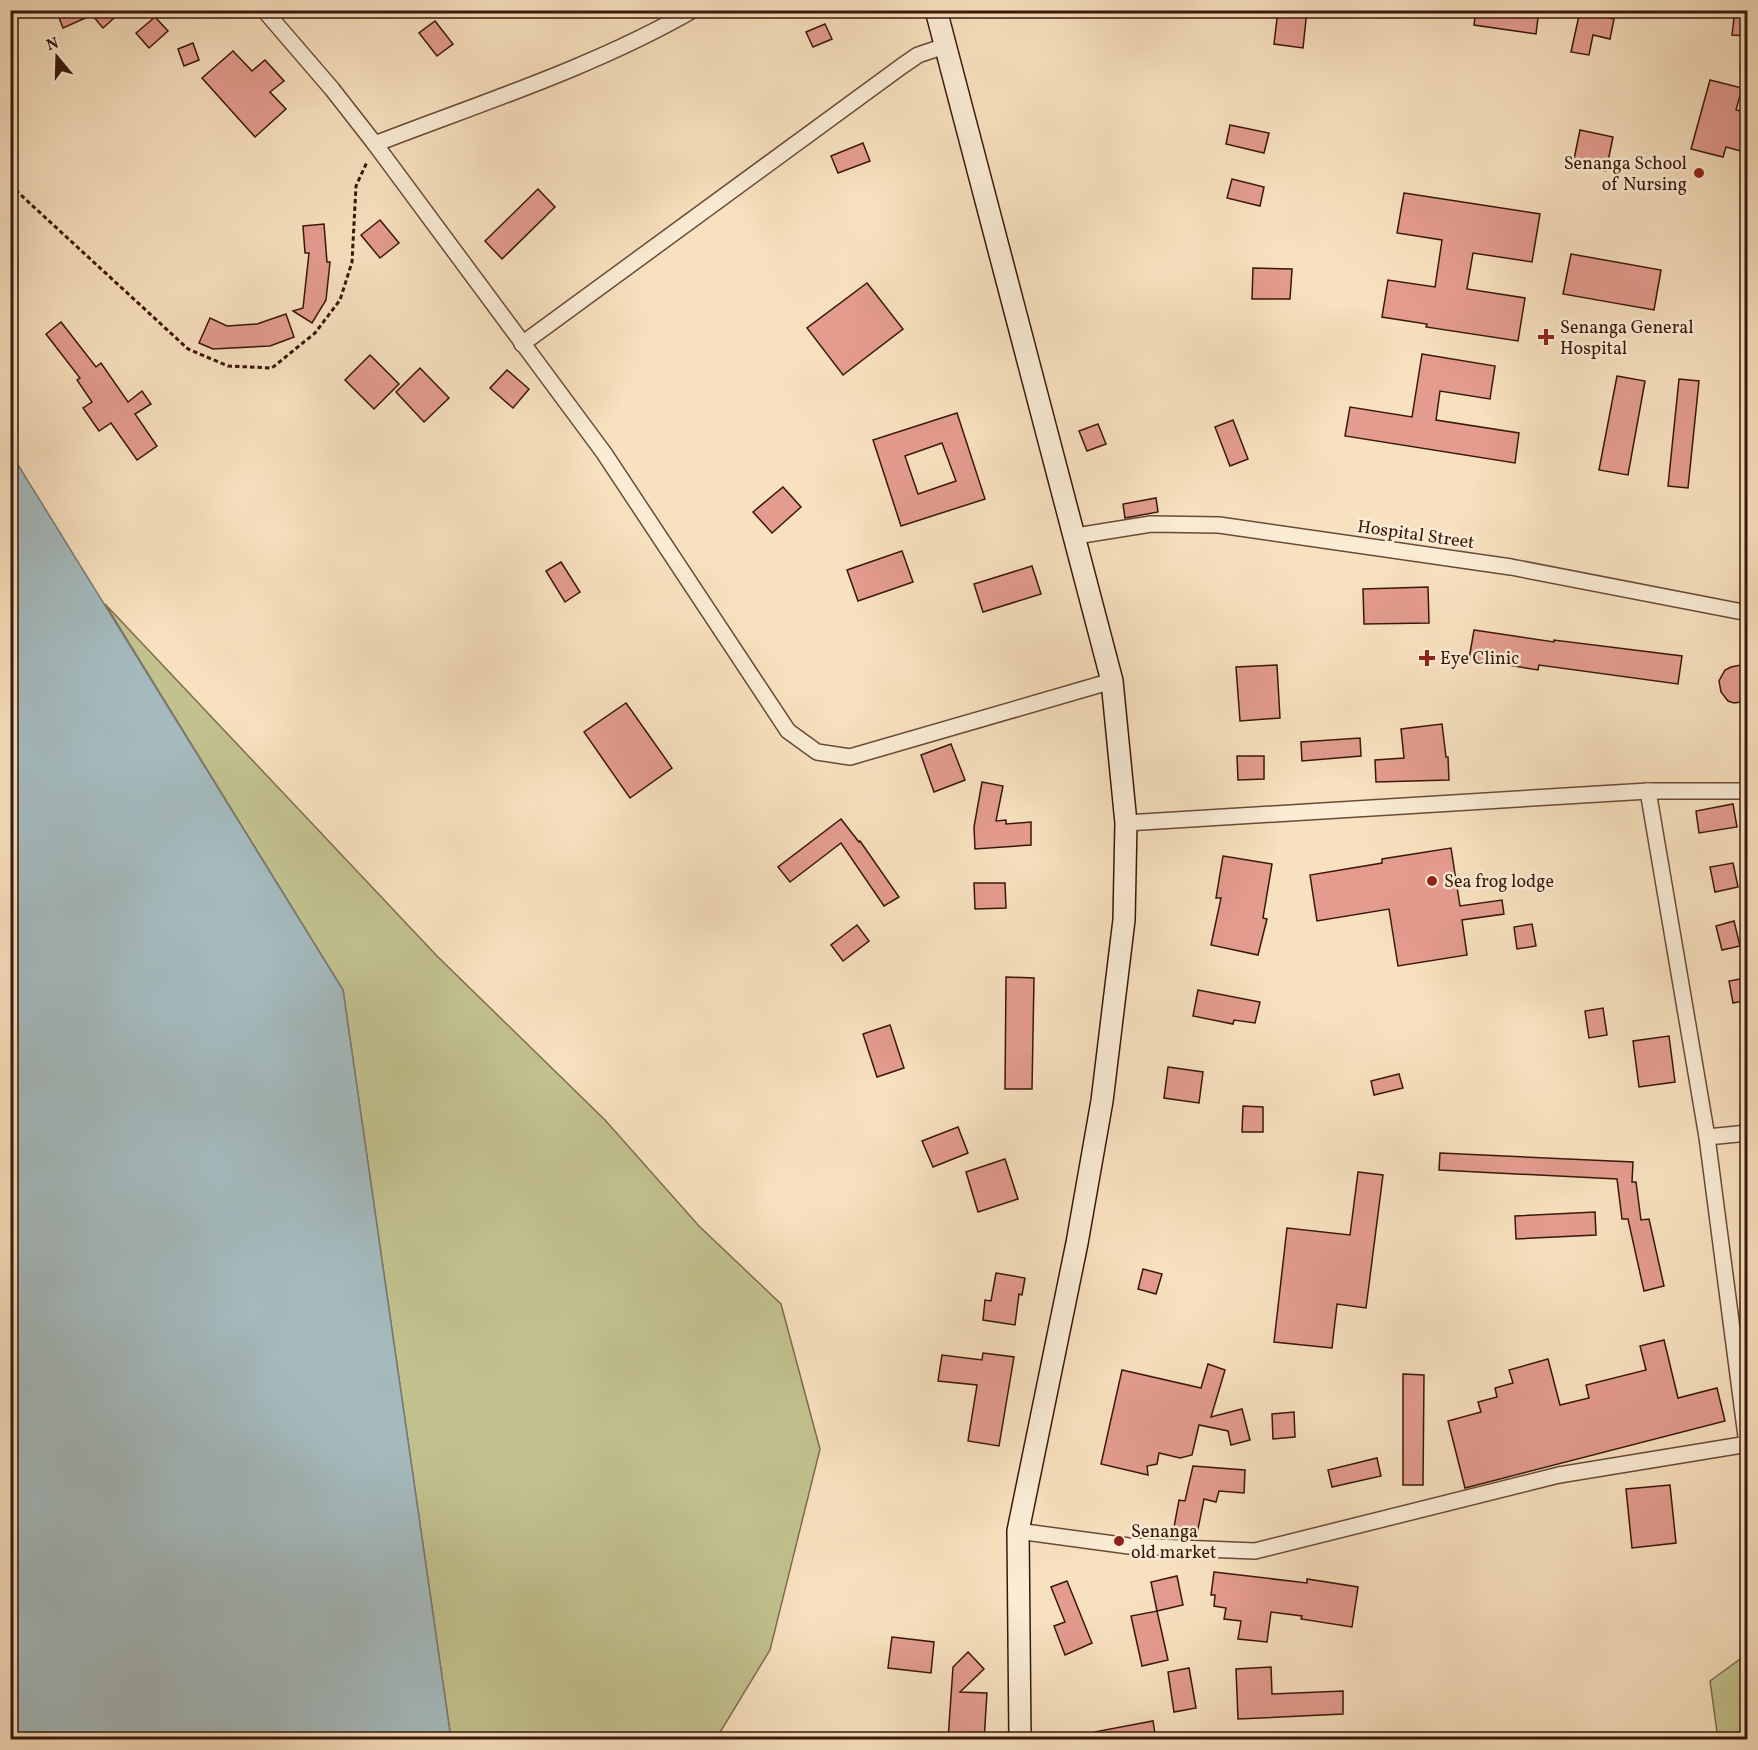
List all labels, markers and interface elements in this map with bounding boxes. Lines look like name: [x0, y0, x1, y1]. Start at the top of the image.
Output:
north arrow: [27, 27, 87, 87]
text: N: [44, 32, 62, 57]
place label: Senanga School of Nursing: [1564, 152, 1687, 198]
marker: Senanga School of Nursing: [1692, 166, 1706, 180]
place label: Senanga General Hospital: [1560, 316, 1694, 362]
marker: Senanga General Hospital: [1537, 328, 1555, 346]
street label: Hospital Street: [1356, 515, 1476, 556]
place label: Eye Clinic: [1440, 647, 1519, 672]
marker: Eye Clinic: [1418, 649, 1436, 667]
place label: Sea frog lodge: [1444, 870, 1554, 895]
marker: Sea frog lodge: [1425, 874, 1439, 888]
place label: Senanga old market: [1131, 1520, 1216, 1566]
marker: Senanga old market: [1112, 1534, 1126, 1548]

